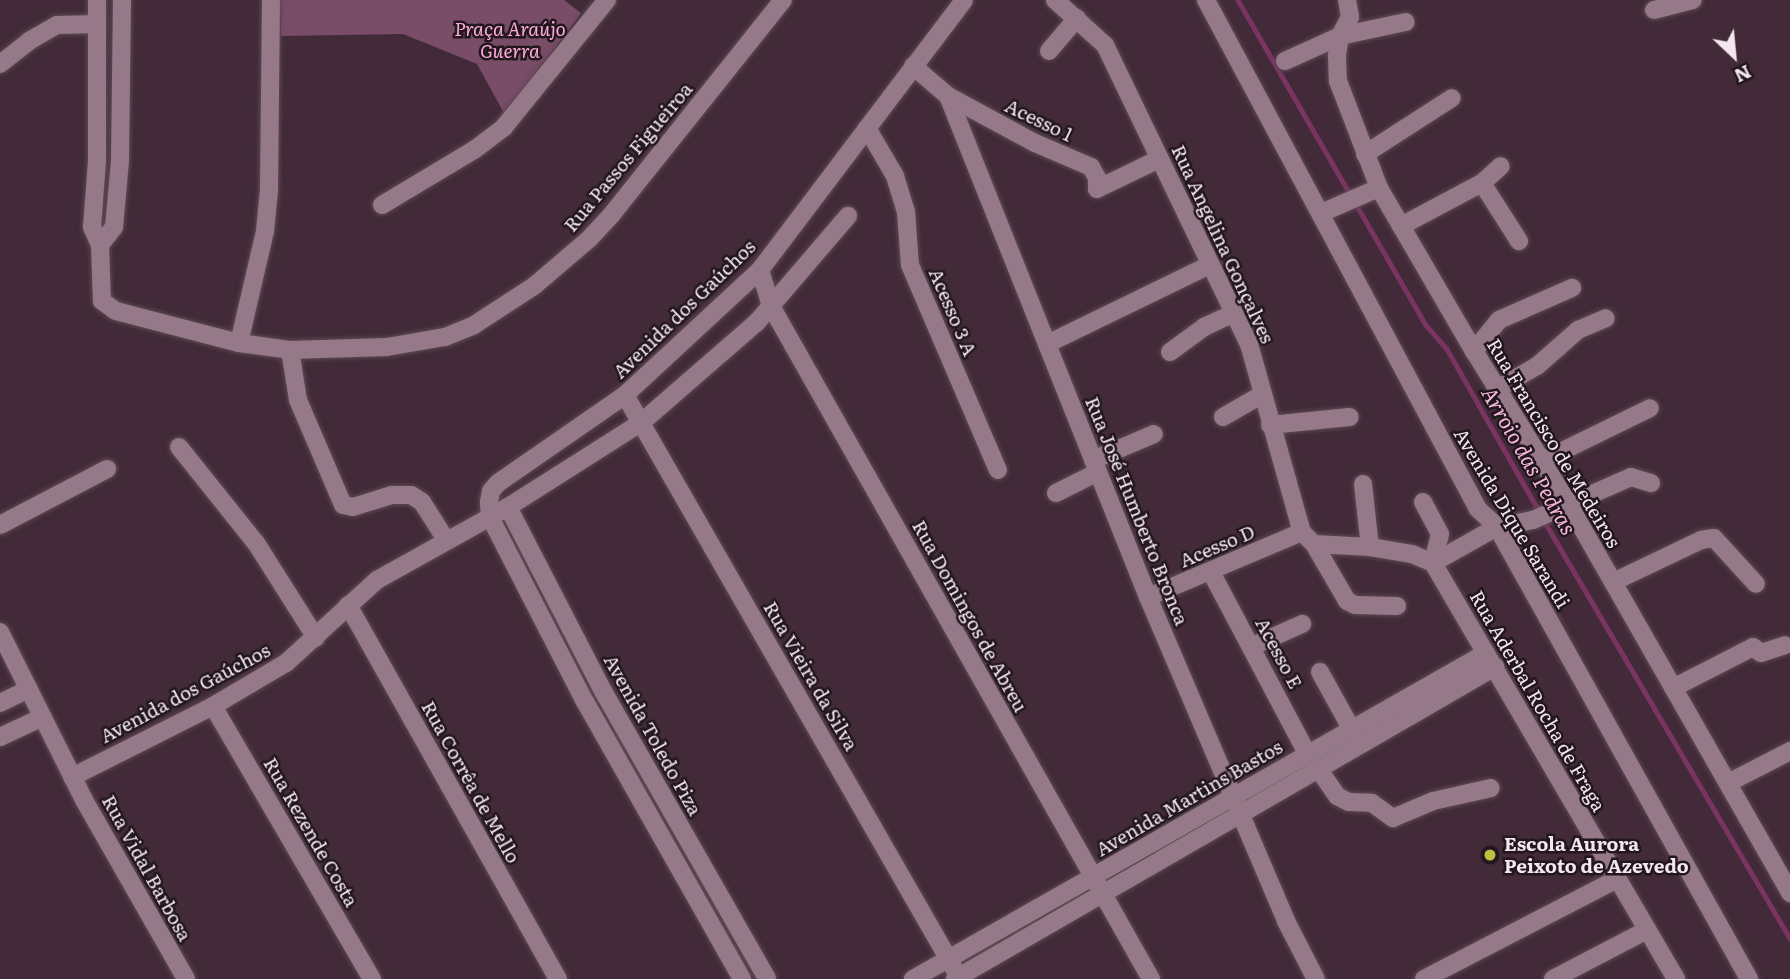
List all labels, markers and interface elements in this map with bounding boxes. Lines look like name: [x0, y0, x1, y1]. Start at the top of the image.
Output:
park label: Praça Araújo Guerra: [454, 18, 566, 62]
north arrow: [1699, 21, 1769, 91]
text: N: [1730, 59, 1757, 91]
street label: Rua Passos Figueiroa: [559, 78, 697, 236]
street label: Acesso 1: [1001, 94, 1077, 146]
street label: Rua Angelina Gonçalves: [1167, 141, 1279, 347]
street label: Avenida dos Gaúchos: [608, 235, 760, 383]
street label: Acesso 3 A: [924, 265, 982, 359]
street label: Rua Francisco de Medeiros: [1482, 334, 1626, 552]
water label: Arroio das Pedras: [1477, 381, 1583, 539]
street label: Rua José Humberto Bronca: [1081, 393, 1193, 629]
street label: Avenida Dique Sarandi: [1449, 424, 1575, 612]
street label: Rua Domingos de Abreu: [908, 516, 1032, 716]
street label: Acesso D: [1176, 520, 1258, 572]
street label: Rua Aderbal Rocha de Fraga: [1465, 587, 1611, 815]
street label: Rua Vieira da Silva: [759, 597, 863, 755]
street label: Acesso E: [1251, 614, 1307, 692]
street label: Avenida dos Gaúchos: [96, 639, 274, 747]
street label: Avenida Toledo Piza: [599, 651, 707, 819]
street label: Rua Corrêa de Mello: [417, 697, 525, 867]
street label: Avenida Martins Bastos: [1092, 735, 1286, 861]
street label: Rua Rezende Costa: [259, 753, 363, 911]
street label: Rua Vidal Barbosa: [97, 791, 197, 945]
place label: Escola Aurora Peixoto de Azevedo: [1504, 833, 1689, 877]
marker: Escola Aurora Peixoto de Azevedo: [1482, 847, 1498, 863]

